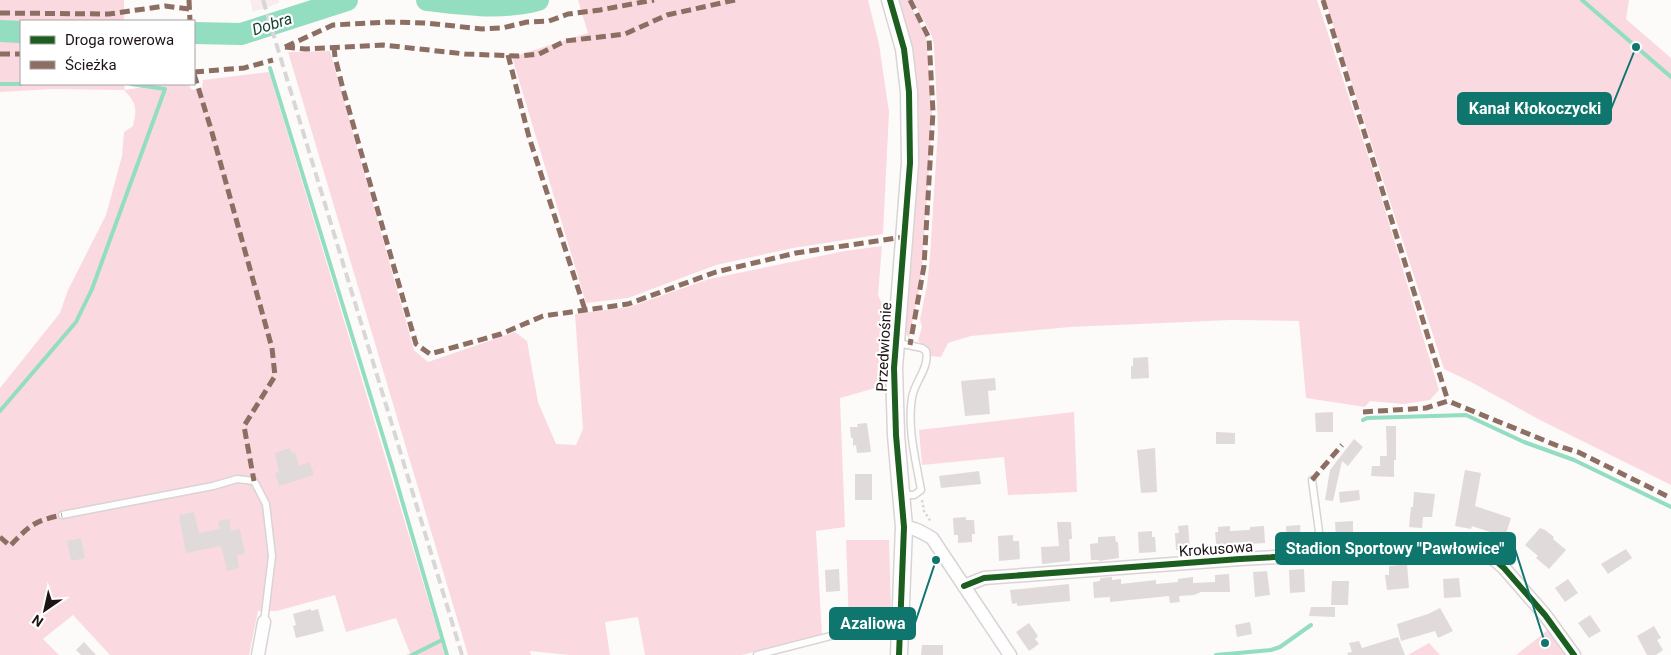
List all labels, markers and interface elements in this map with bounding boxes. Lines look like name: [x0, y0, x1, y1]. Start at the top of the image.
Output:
water label: Dobra: [249, 9, 295, 39]
legend: [20, 20, 195, 85]
text: Droga rowerowa: [65, 31, 174, 49]
text: Ścieżka: [65, 56, 117, 74]
callout: Kanał Kłokoczycki: [1458, 93, 1611, 124]
text: Kanał Kłokoczycki: [1469, 99, 1601, 118]
street label: Przedwiośnie: [873, 302, 895, 392]
callout: Stadion Sportowy "Pawłowice": [1276, 533, 1515, 564]
street label: Krokusowa: [1178, 537, 1254, 561]
text: Stadion Sportowy "Pawłowice": [1286, 539, 1504, 558]
north arrow: [20, 585, 70, 635]
callout: Azaliowa: [830, 608, 915, 639]
text: N: [29, 611, 46, 630]
text: Azaliowa: [840, 614, 906, 633]

